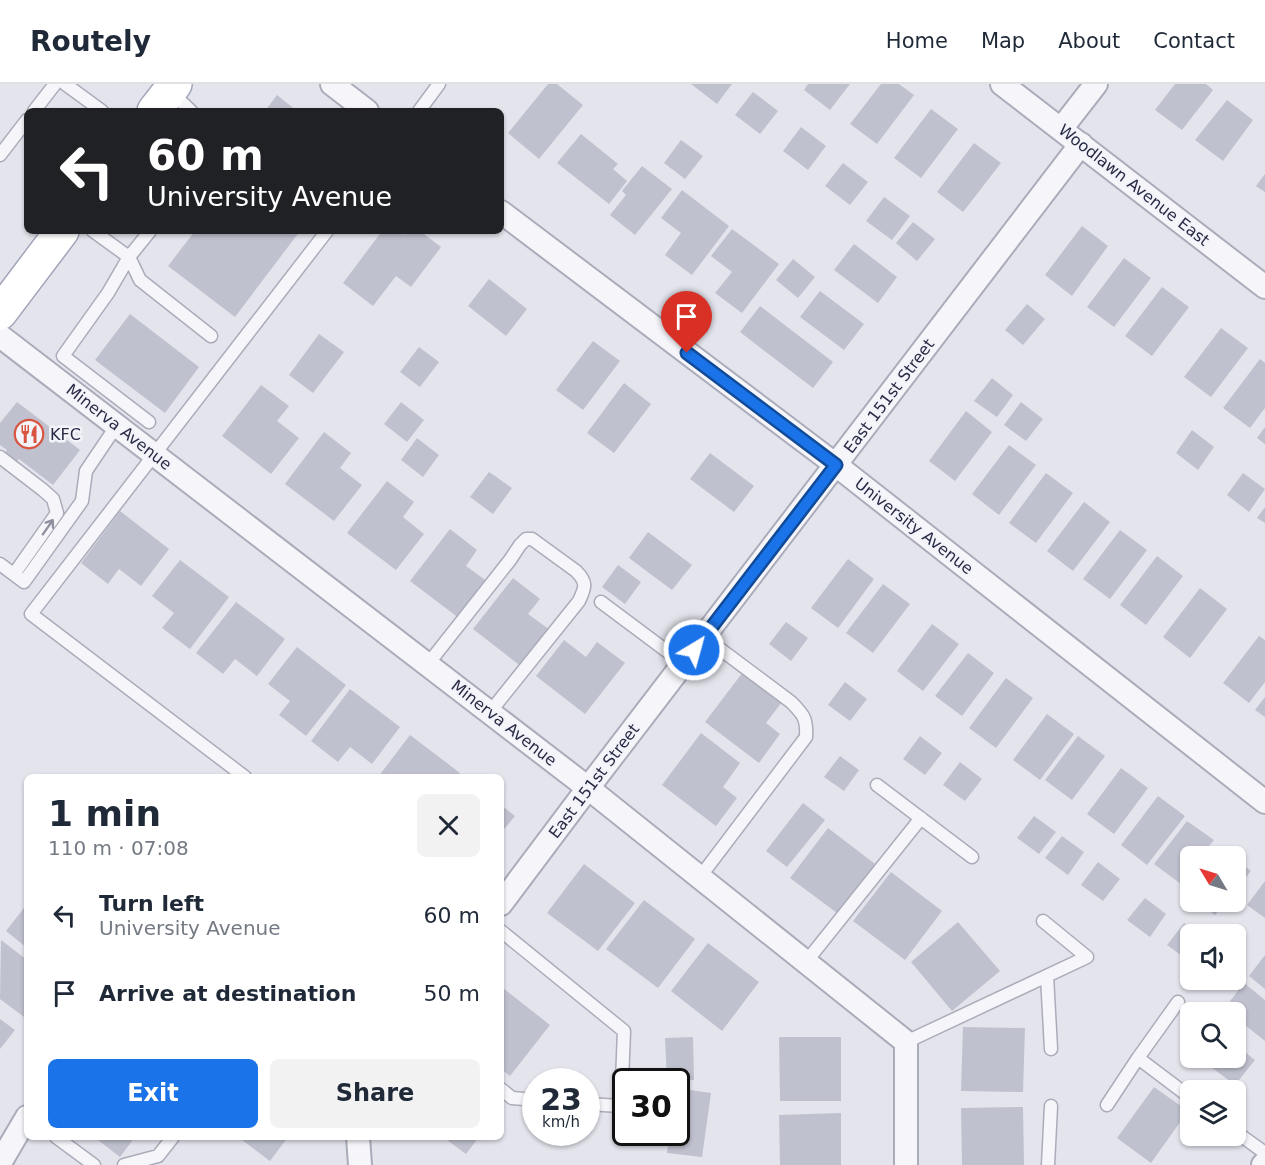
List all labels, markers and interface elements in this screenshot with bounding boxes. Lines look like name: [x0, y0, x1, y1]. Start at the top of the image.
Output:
text: Routely: [30, 25, 151, 58]
text: Home: [886, 29, 948, 53]
text: Map: [981, 29, 1025, 53]
text: About: [1058, 29, 1120, 53]
text: Contact: [1153, 29, 1235, 53]
street label: Woodlawn Avenue East: [1055, 120, 1213, 250]
text: 60 m: [147, 131, 264, 180]
icon: left: [48, 132, 126, 210]
text: University Avenue: [147, 181, 392, 212]
pin: [661, 291, 712, 353]
icon: arrive: [670, 300, 703, 333]
street label: East 151st Street: [840, 335, 938, 457]
street label: Minerva Avenue: [62, 380, 176, 474]
restaurant icon: KFC: [13, 418, 45, 450]
place label: KFC: [50, 425, 81, 444]
street label: University Avenue: [851, 474, 977, 578]
one-way arrow: [41, 519, 54, 535]
position arrow: [662, 618, 726, 682]
street label: Minerva Avenue: [447, 676, 561, 770]
street label: East 151st Street: [545, 720, 643, 842]
text: 1 min: [48, 793, 161, 834]
button: close: [417, 794, 480, 857]
text: 110 m · 07:08: [48, 836, 189, 860]
north arrow: [1180, 846, 1246, 912]
map controls: [1180, 846, 1246, 1146]
text: Turn left: [99, 891, 204, 916]
icon: left: [48, 899, 81, 932]
text: 60 m: [424, 903, 480, 928]
text: University Avenue: [99, 916, 281, 940]
button: sound: [1180, 924, 1246, 990]
icon: arrive: [48, 977, 81, 1010]
text: Arrive at destination: [99, 981, 356, 1006]
text: 50 m: [424, 981, 480, 1006]
button: search: [1180, 1002, 1246, 1068]
button: Exit: [48, 1059, 258, 1128]
button: Share: [270, 1059, 480, 1128]
speed limit sign: 30: [612, 1068, 690, 1146]
button: layers: [1180, 1080, 1246, 1146]
text: 23: [540, 1082, 582, 1117]
text: km/h: [542, 1113, 580, 1131]

